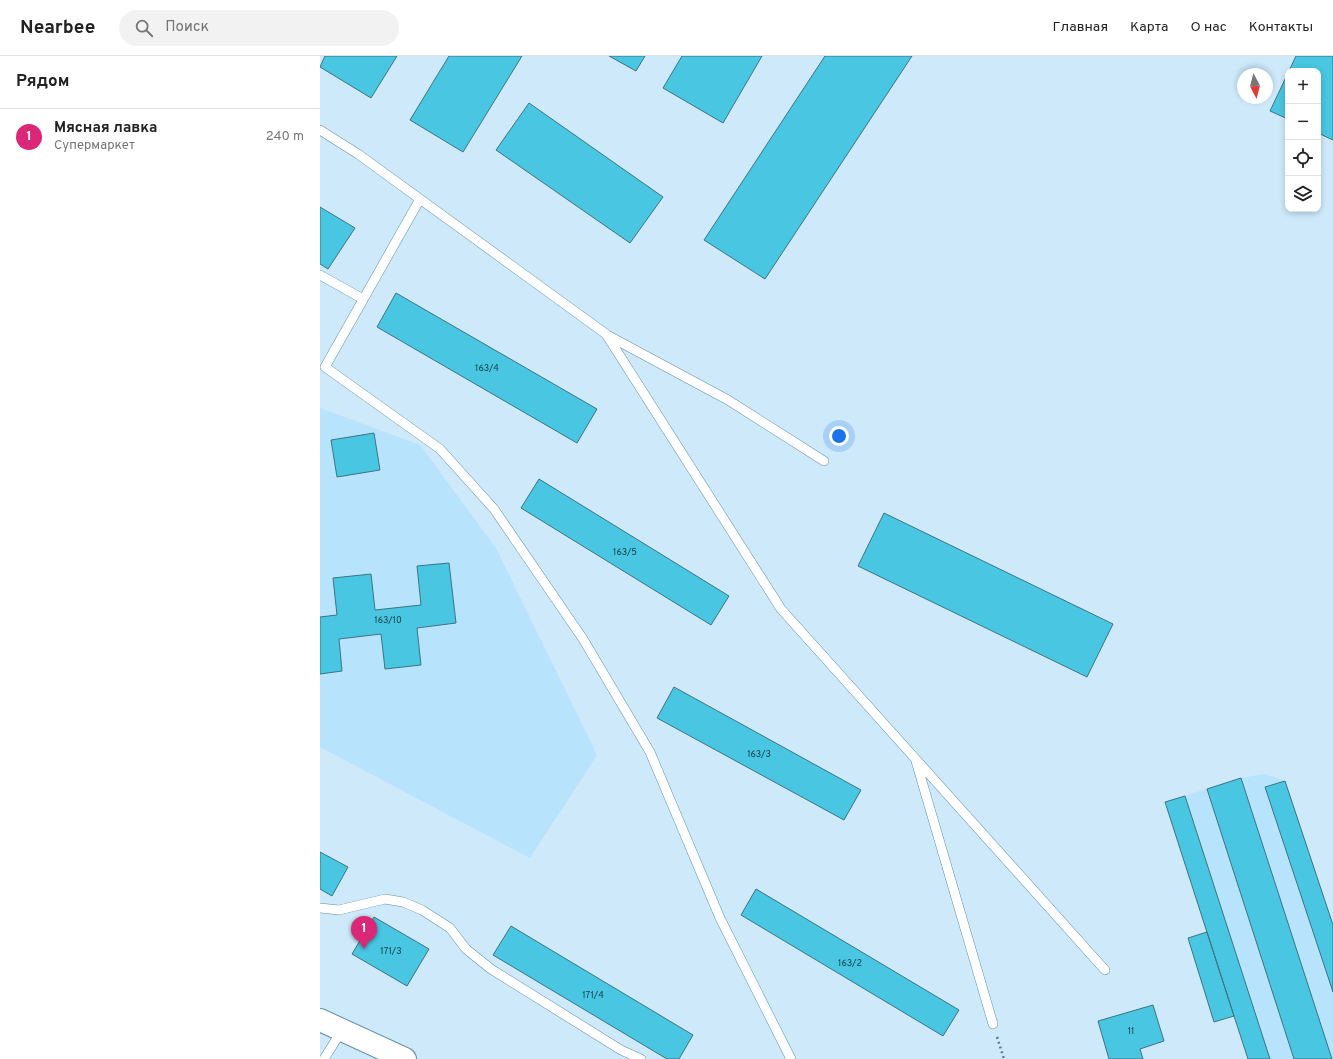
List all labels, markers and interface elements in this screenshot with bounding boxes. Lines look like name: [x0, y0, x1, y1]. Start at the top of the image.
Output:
search box: [119, 10, 399, 46]
text: Nearbee: [20, 16, 95, 40]
icon: search: [133, 17, 155, 39]
text: Поиск: [165, 18, 209, 37]
text: Главная: [1053, 19, 1108, 36]
text: Карта: [1130, 19, 1168, 36]
text: О нас: [1190, 19, 1227, 36]
text: Контакты: [1249, 19, 1313, 36]
north arrow: [1237, 68, 1273, 104]
map controls: [1285, 68, 1321, 212]
button: +: [1285, 68, 1321, 104]
text: Рядом: [16, 71, 69, 93]
button: −: [1285, 104, 1321, 140]
text: Мясная лавка: [54, 119, 157, 138]
text: 1: [26, 129, 32, 145]
text: 240 m: [266, 129, 304, 145]
text: Супермаркет: [54, 138, 135, 154]
button: locate: [1285, 140, 1321, 176]
button: layers: [1285, 176, 1321, 212]
house number: 163/4: [475, 363, 499, 374]
your location: [829, 426, 849, 446]
house number: 163/5: [613, 547, 637, 558]
house number: 163/10: [374, 615, 402, 626]
house number: 163/3: [747, 749, 771, 760]
pin: 1: [351, 916, 377, 949]
house number: 171/3: [380, 946, 402, 957]
house number: 163/2: [838, 958, 862, 969]
house number: 171/4: [582, 990, 604, 1001]
house number: 11: [1128, 1026, 1134, 1037]

